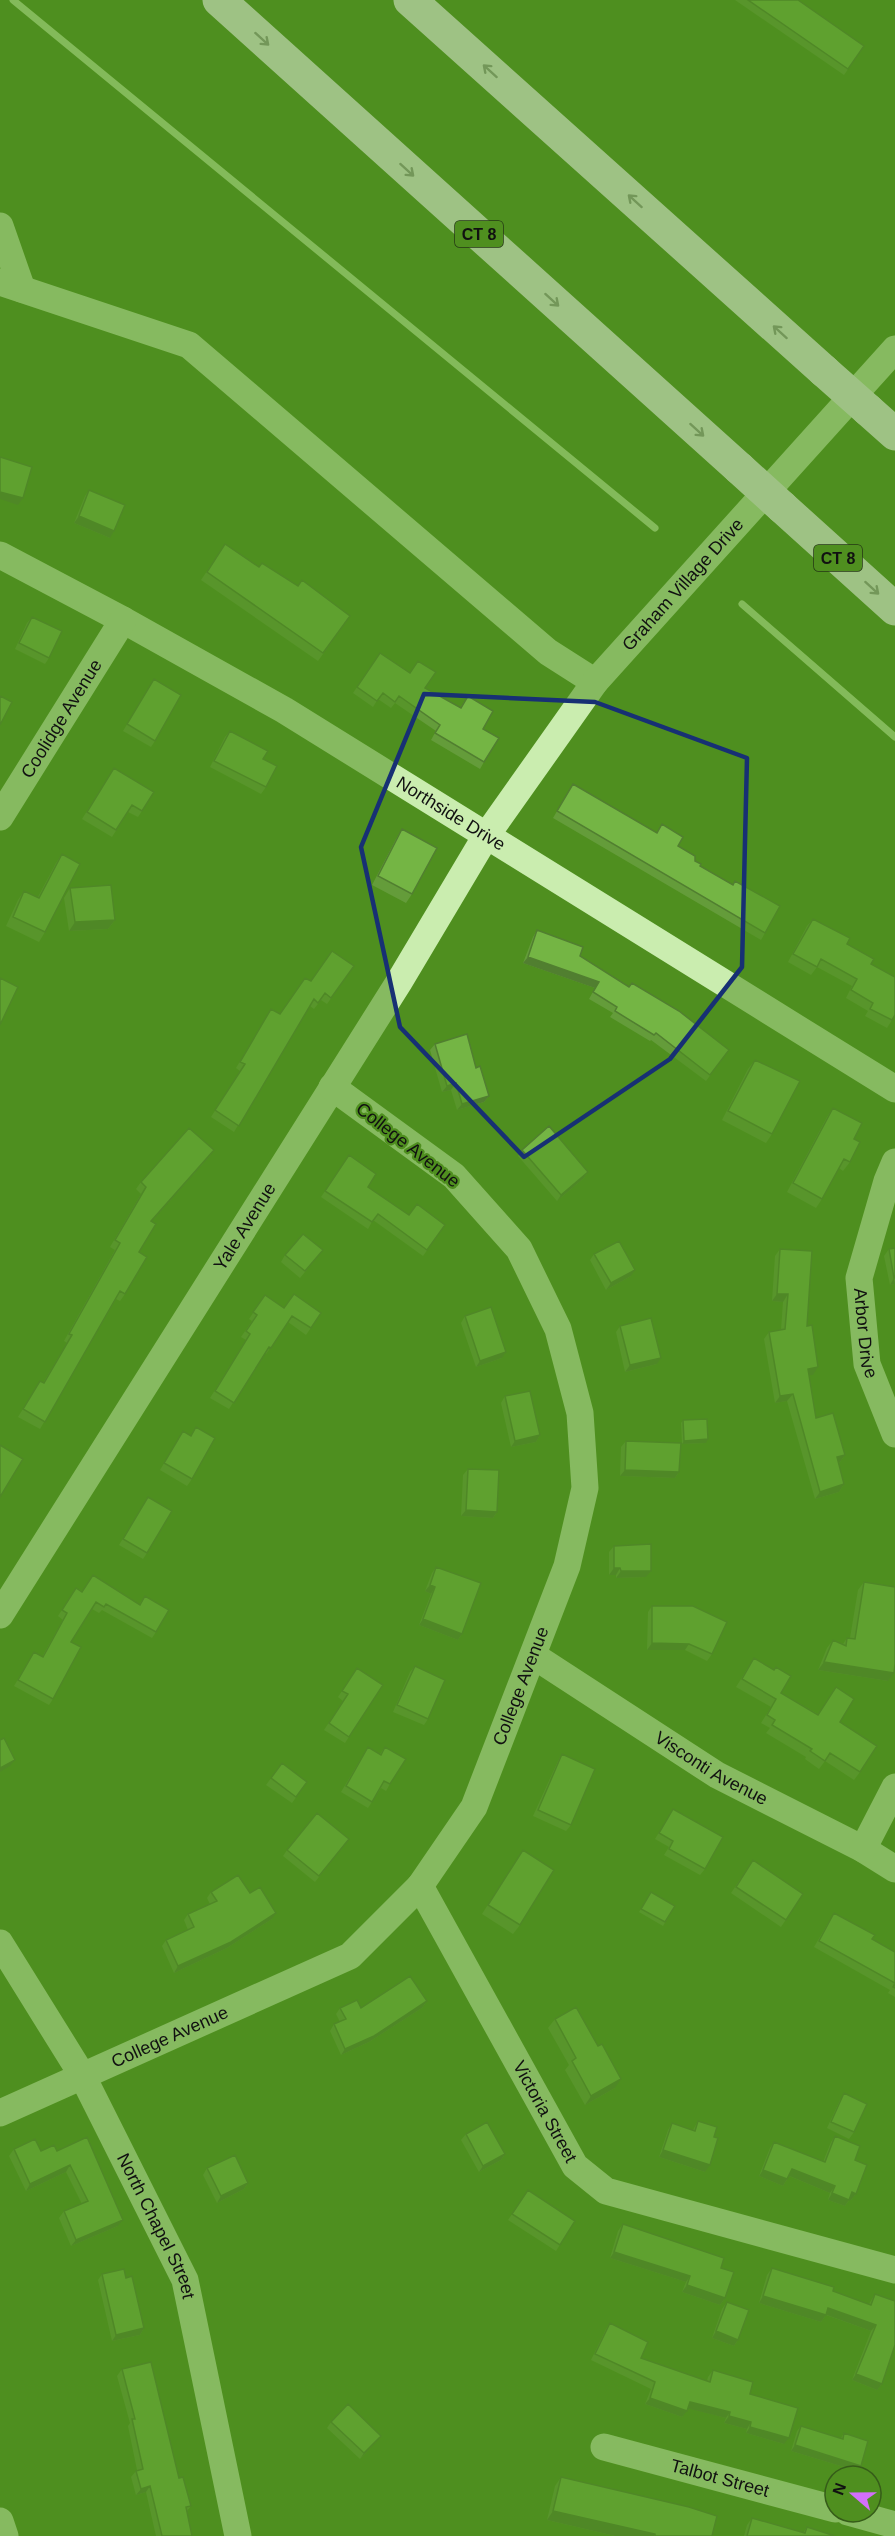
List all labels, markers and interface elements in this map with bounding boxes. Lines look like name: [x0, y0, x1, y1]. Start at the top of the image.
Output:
one-way arrow: [254, 32, 269, 46]
one-way arrow: [483, 64, 498, 78]
one-way arrow: [399, 163, 414, 177]
one-way arrow: [628, 194, 643, 208]
road number: CT 8: [455, 221, 503, 247]
one-way arrow: [544, 293, 559, 307]
one-way arrow: [773, 325, 788, 339]
one-way arrow: [689, 423, 704, 437]
street label: Graham Village Drive: [618, 514, 747, 655]
road number: CT 8: [814, 545, 862, 571]
one-way arrow: [864, 581, 879, 595]
street label: Coolidge Avenue: [17, 656, 106, 782]
street label: Northside Drive: [393, 772, 509, 855]
street label: College Avenue: [352, 1098, 464, 1192]
street label: Yale Avenue: [210, 1179, 280, 1274]
street label: Arbor Drive: [850, 1287, 882, 1381]
street label: College Avenue: [489, 1624, 553, 1748]
street label: Visconti Avenue: [651, 1727, 771, 1809]
street label: College Avenue: [108, 2002, 231, 2072]
street label: Victoria Street: [509, 2058, 581, 2166]
street label: North Chapel Street: [113, 2150, 199, 2300]
street label: Talbot Street: [668, 2455, 771, 2501]
north arrow: [823, 2464, 883, 2524]
text: N: [829, 2481, 849, 2497]

